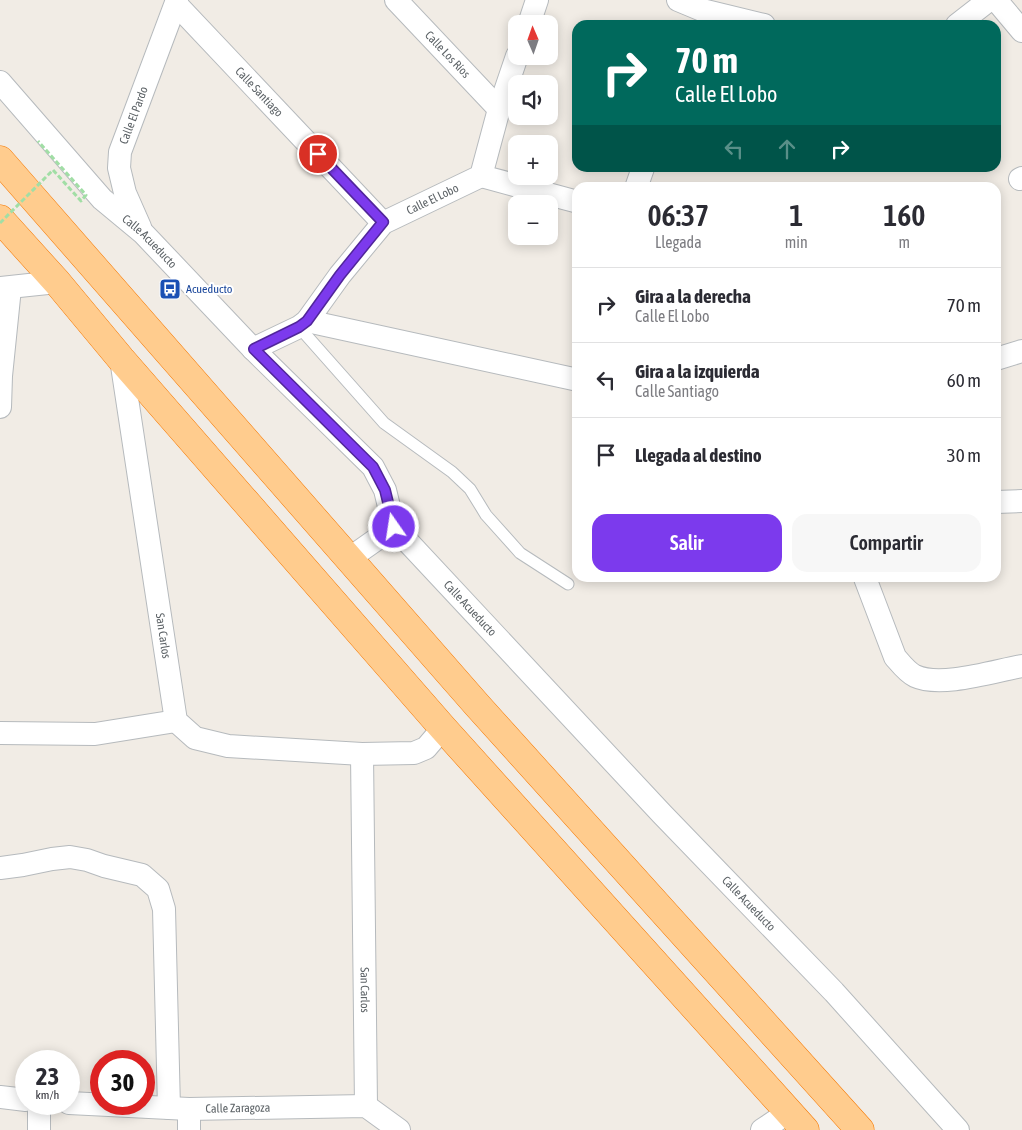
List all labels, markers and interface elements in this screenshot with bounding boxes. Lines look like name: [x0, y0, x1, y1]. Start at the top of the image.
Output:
north arrow: [508, 15, 558, 65]
map controls: [508, 15, 558, 245]
street label: Calle Los Ríos: [422, 28, 473, 81]
icon: right: [592, 40, 657, 105]
text: 70 m: [675, 40, 738, 80]
street label: Calle Santiago: [232, 64, 286, 120]
button: sound: [508, 75, 558, 125]
text: Calle El Lobo: [675, 81, 777, 107]
street label: Calle El Pardo: [117, 84, 151, 146]
pin: [297, 133, 339, 175]
button: +: [508, 135, 558, 185]
icon: left: [720, 135, 748, 163]
icon: ahead: [773, 135, 801, 163]
icon: right: [826, 135, 854, 163]
icon: arrive: [304, 140, 332, 168]
street label: Calle El Lobo: [404, 181, 461, 218]
button: −: [508, 195, 558, 245]
text: 06:37: [647, 198, 709, 232]
text: 1: [789, 198, 803, 232]
text: 160: [883, 198, 925, 232]
street label: Calle Acueducto: [119, 212, 180, 271]
text: Llegada: [655, 233, 702, 251]
text: min: [785, 233, 808, 251]
text: m: [899, 233, 910, 251]
bus stop icon: Acueducto: [158, 277, 182, 301]
place label: Acueducto: [186, 282, 233, 296]
text: Gira a la derecha: [635, 285, 751, 307]
icon: right: [592, 291, 620, 319]
text: 70 m: [947, 294, 981, 316]
text: Calle El Lobo: [635, 307, 709, 325]
text: Gira a la izquierda: [635, 360, 760, 382]
icon: left: [592, 366, 620, 394]
text: 60 m: [947, 369, 981, 391]
text: Calle Santiago: [635, 382, 719, 400]
icon: arrive: [592, 441, 620, 469]
text: Llegada al destino: [635, 444, 762, 466]
text: 30 m: [947, 444, 981, 466]
position arrow: [367, 500, 419, 552]
button: Salir: [592, 514, 782, 572]
button: Compartir: [792, 514, 981, 572]
street label: Calle Acueducto: [441, 578, 500, 639]
street label: San Carlos: [153, 612, 173, 659]
street label: Calle Acueducto: [719, 873, 779, 934]
street label: San Carlos: [357, 967, 372, 1013]
speed limit sign: 30: [90, 1050, 155, 1115]
text: 23: [36, 1062, 59, 1090]
text: km/h: [36, 1088, 59, 1102]
street label: Calle Zaragoza: [205, 1101, 270, 1116]

